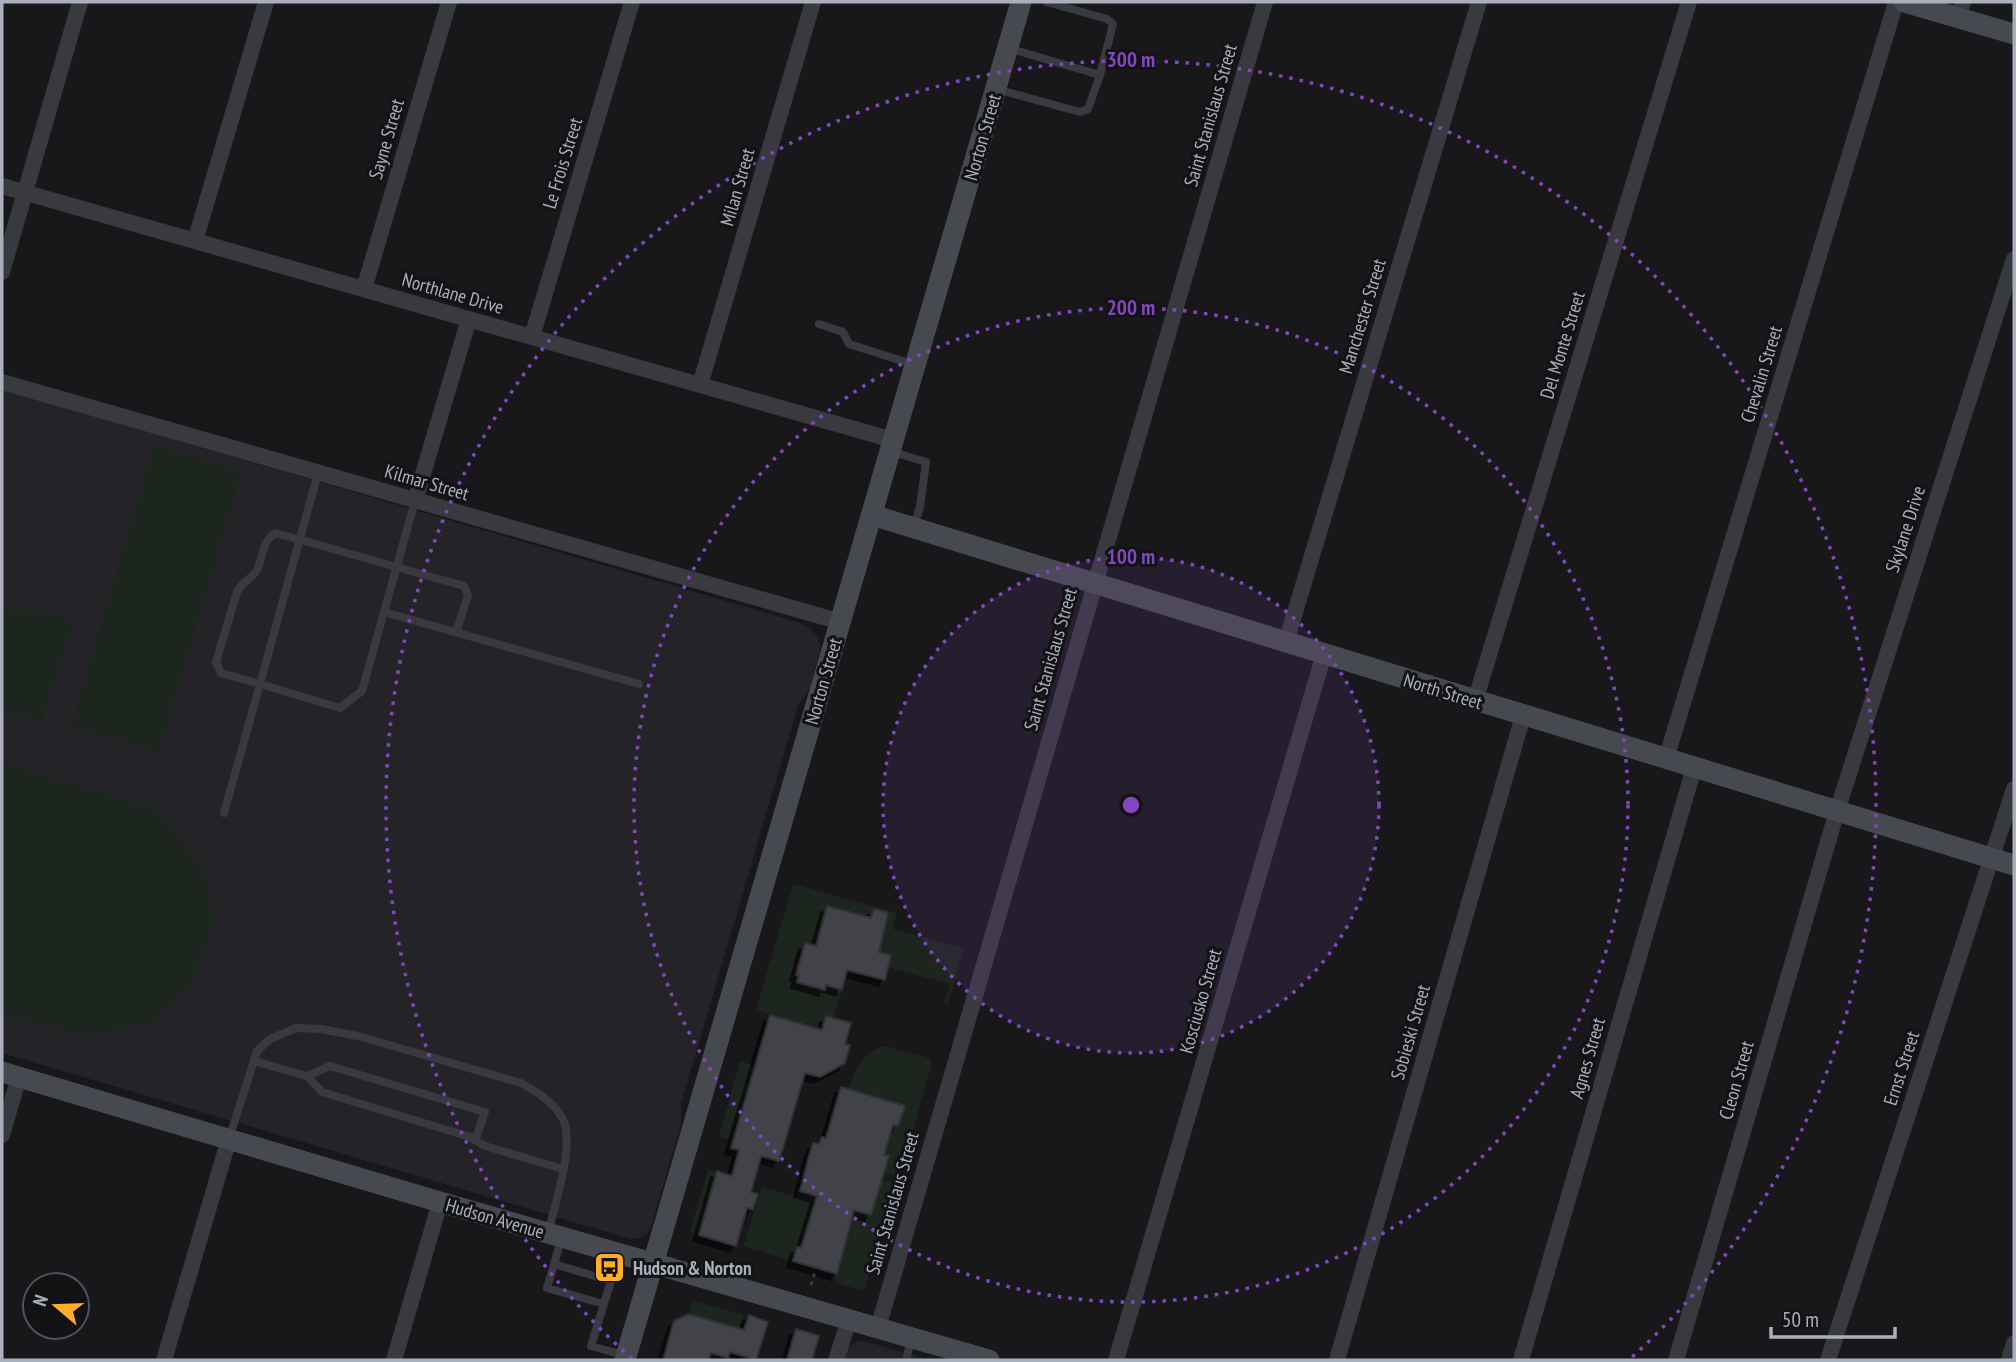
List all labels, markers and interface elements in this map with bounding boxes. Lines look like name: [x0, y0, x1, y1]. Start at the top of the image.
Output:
street label: Saint Stanislaus Street: [1178, 40, 1242, 189]
text: 300 m: [1107, 46, 1155, 73]
street label: Norton Street: [958, 90, 1006, 183]
street label: Sayne Street: [363, 95, 409, 182]
street label: Le Frois Street: [537, 114, 587, 211]
street label: Milan Street: [714, 145, 760, 229]
street label: Manchester Street: [1333, 255, 1391, 376]
street label: Northlane Drive: [399, 267, 507, 319]
street label: Del Monte Street: [1534, 288, 1590, 402]
text: 200 m: [1107, 294, 1155, 321]
street label: Chevalin Street: [1735, 322, 1787, 425]
street label: Kilmar Street: [382, 459, 473, 506]
street label: Skylane Drive: [1880, 483, 1930, 575]
text: 100 m: [1107, 543, 1155, 570]
street label: Saint Stanislaus Street: [1018, 584, 1082, 733]
street label: Norton Street: [799, 634, 847, 727]
street label: North Street: [1401, 668, 1486, 715]
centre of rings: [1119, 793, 1143, 817]
street label: Kosciusko Street: [1174, 945, 1227, 1056]
street label: Sobieski Street: [1385, 981, 1435, 1082]
street label: Agnes Street: [1564, 1014, 1610, 1101]
street label: Ernst Street: [1878, 1027, 1925, 1108]
street label: Cleon Street: [1713, 1037, 1759, 1122]
street label: Saint Stanislaus Street: [860, 1128, 924, 1277]
street label: Hudson Avenue: [443, 1193, 547, 1244]
bus stop icon: Hudson & Norton: [593, 1251, 627, 1285]
place label: Hudson & Norton: [633, 1256, 752, 1280]
north arrow: [21, 1271, 91, 1341]
text: N: [27, 1292, 53, 1309]
scale bar: [1771, 1296, 1895, 1340]
text: 50 m: [1782, 1306, 1819, 1333]

